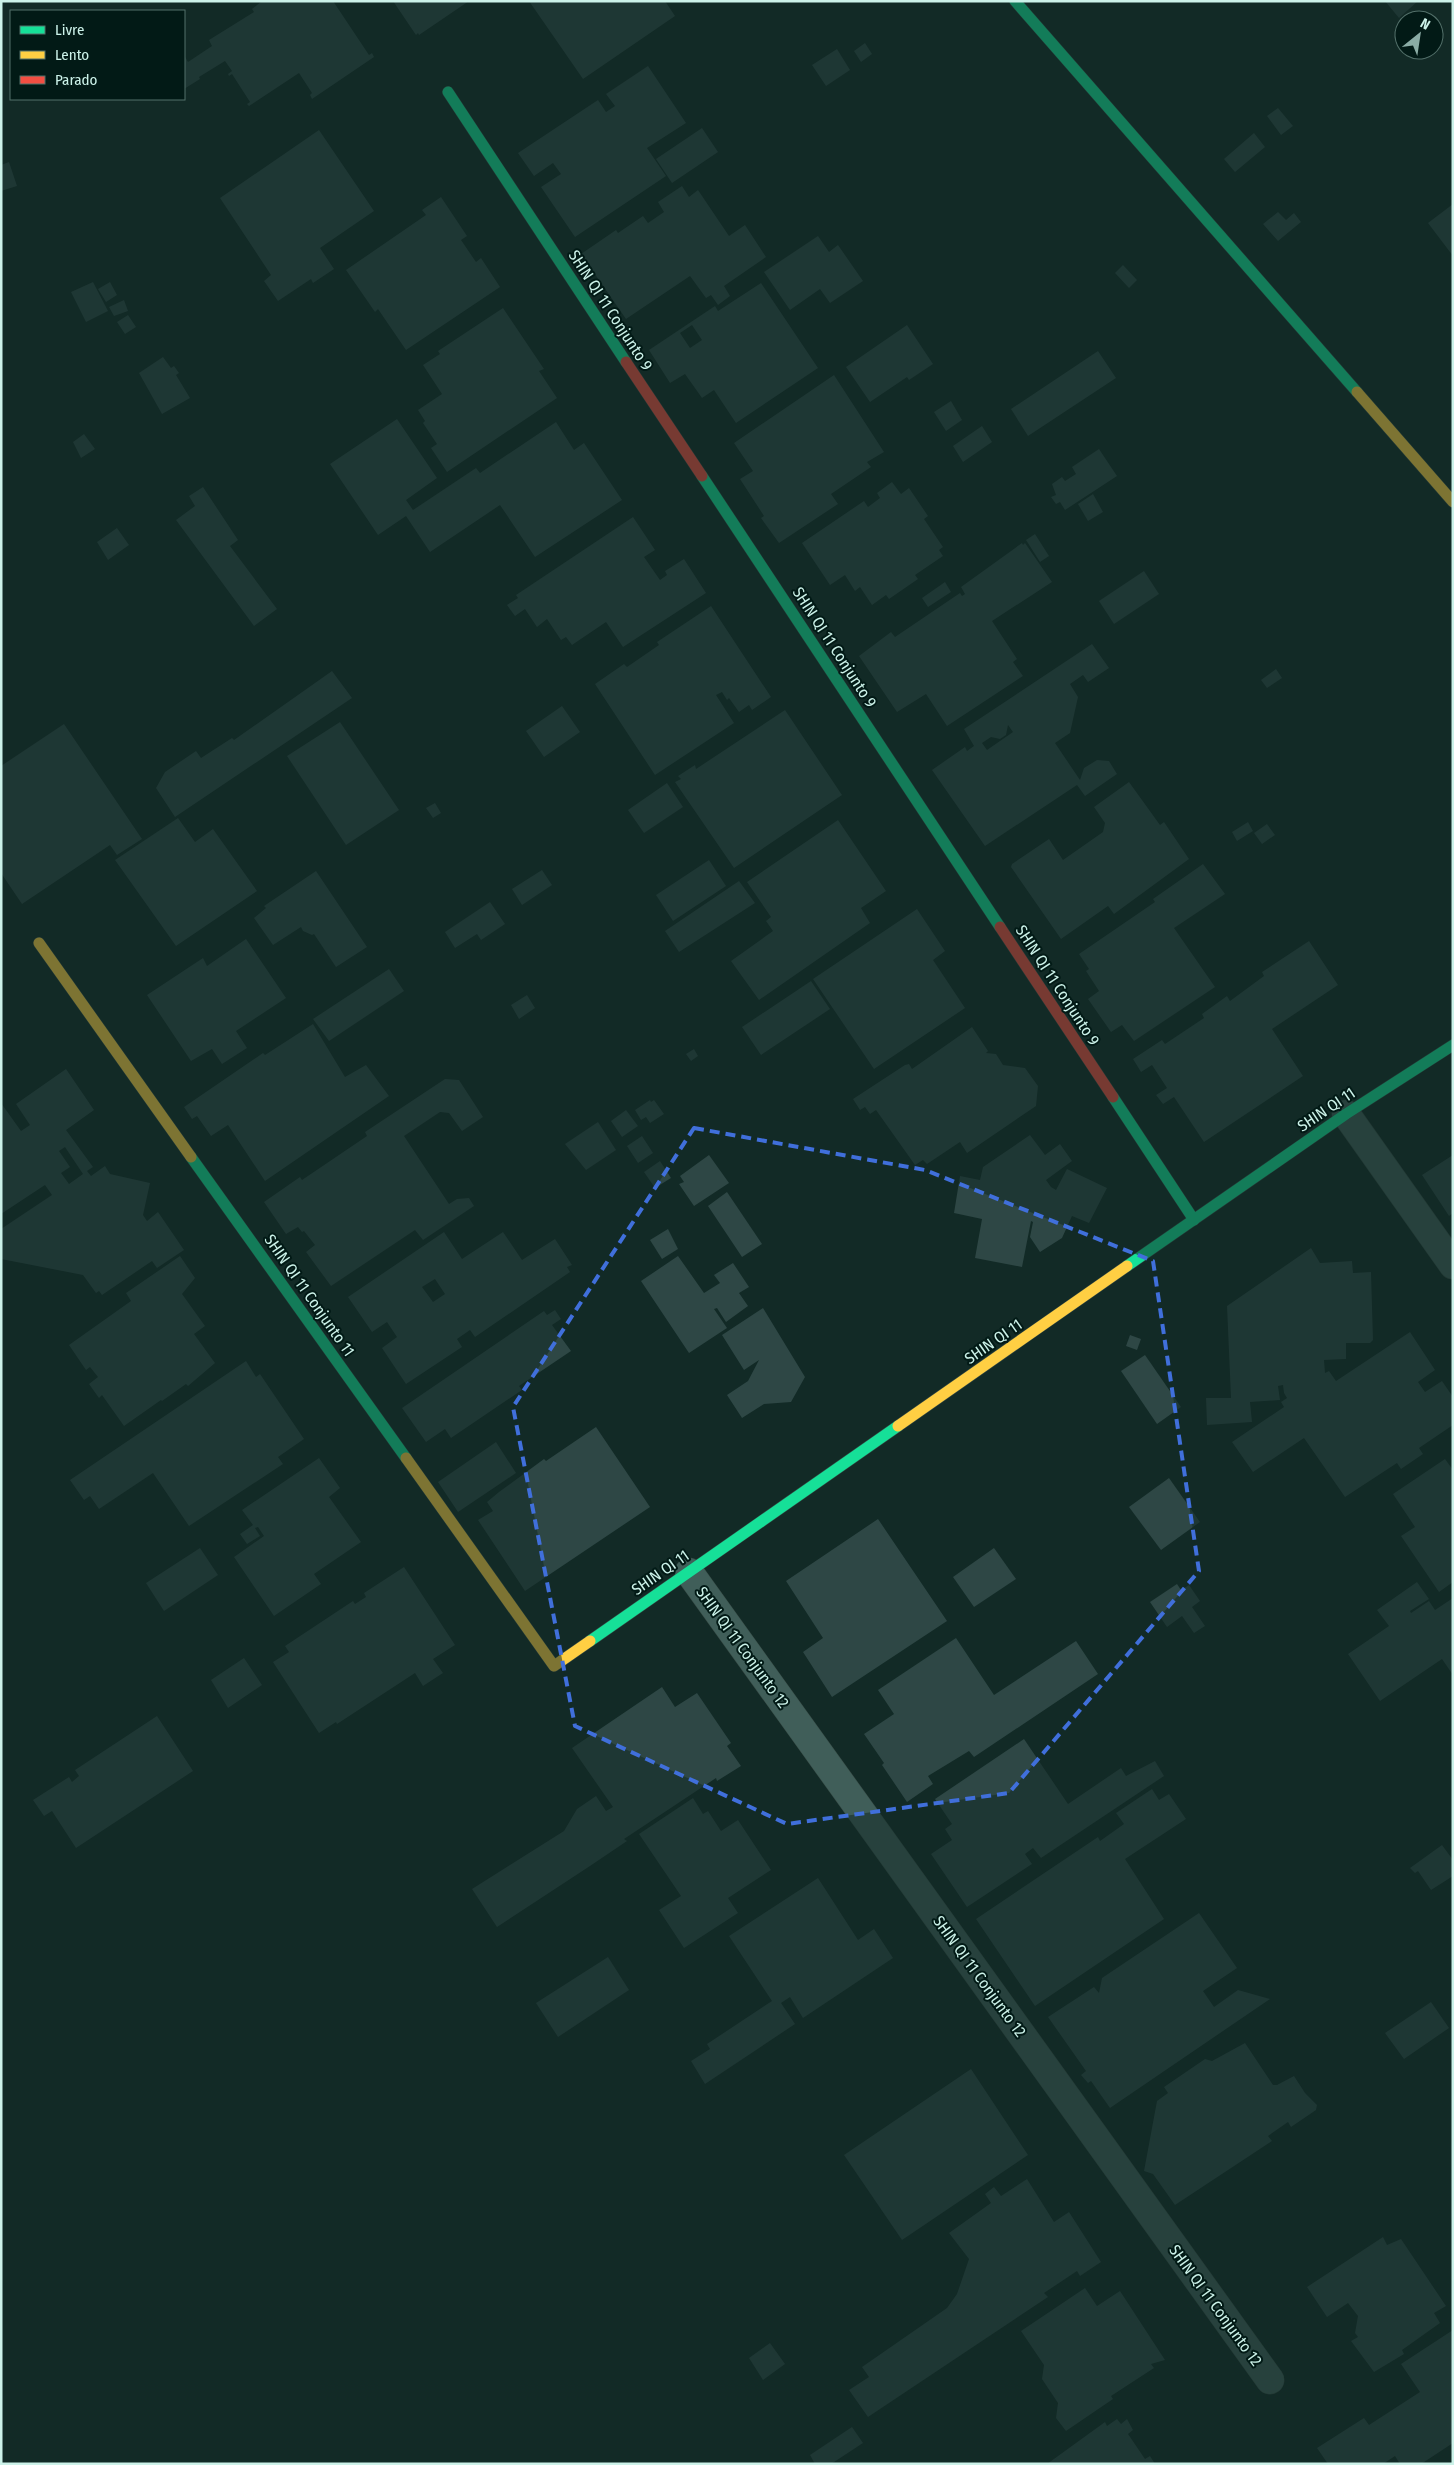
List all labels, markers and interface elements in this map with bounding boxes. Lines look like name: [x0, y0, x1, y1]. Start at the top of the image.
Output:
legend: [10, 10, 185, 100]
north arrow: [1394, 10, 1444, 60]
text: N: [1417, 15, 1433, 34]
text: Livre: [55, 21, 84, 39]
text: Lento: [55, 46, 89, 64]
text: Parado: [55, 71, 98, 89]
street label: SHIN QI 11 Conjunto 9: [565, 246, 657, 374]
street label: SHIN QI 11 Conjunto 9: [789, 583, 881, 711]
street label: SHIN QI 11 Conjunto 9: [1012, 921, 1104, 1049]
street label: SHIN QI 11: [1294, 1083, 1359, 1136]
street label: SHIN QI 11 Conjunto 11: [260, 1231, 359, 1360]
street label: SHIN QI 11: [961, 1315, 1026, 1368]
street label: SHIN QI 11: [628, 1546, 693, 1599]
street label: SHIN QI 11 Conjunto 12: [692, 1583, 793, 1712]
street label: SHIN QI 11 Conjunto 12: [929, 1912, 1030, 2041]
street label: SHIN QI 11 Conjunto 12: [1165, 2241, 1266, 2370]

